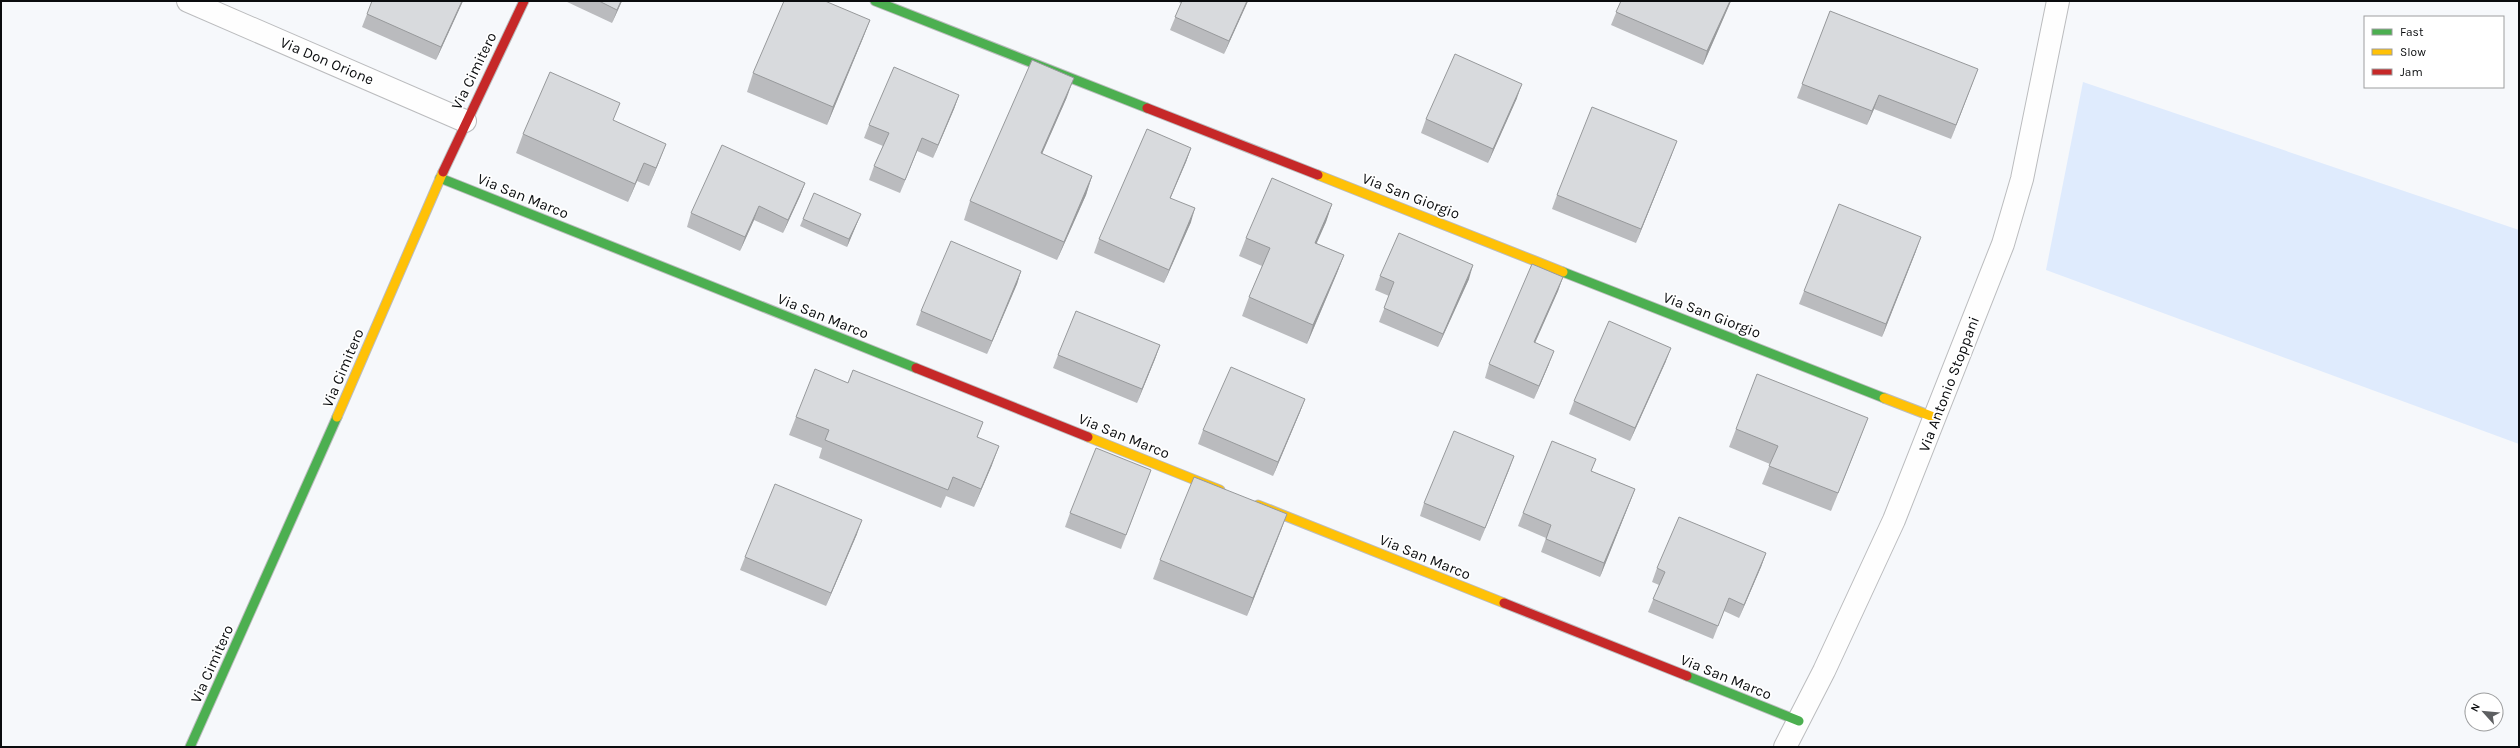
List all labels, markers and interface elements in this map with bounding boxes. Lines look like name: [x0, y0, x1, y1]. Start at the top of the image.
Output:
legend: [2364, 16, 2504, 88]
text: Fast: [2400, 25, 2424, 39]
street label: Via Cimitero: [448, 29, 500, 113]
street label: Via Don Orione: [277, 33, 377, 89]
text: Slow: [2400, 45, 2426, 59]
text: Jam: [2400, 65, 2423, 79]
street label: Via San Marco: [475, 169, 571, 223]
street label: Via San Giorgio: [1360, 169, 1462, 223]
street label: Via San Giorgio: [1661, 288, 1763, 342]
street label: Via San Marco: [775, 289, 871, 343]
street label: Via Antonio Stoppani: [1915, 314, 1983, 454]
street label: Via Cimitero: [318, 326, 368, 410]
street label: Via San Marco: [1076, 409, 1172, 463]
street label: Via San Marco: [1377, 530, 1473, 584]
street label: Via Cimitero: [187, 622, 237, 706]
street label: Via San Marco: [1678, 650, 1774, 704]
north arrow: [2464, 692, 2504, 732]
text: N: [2468, 701, 2483, 714]

